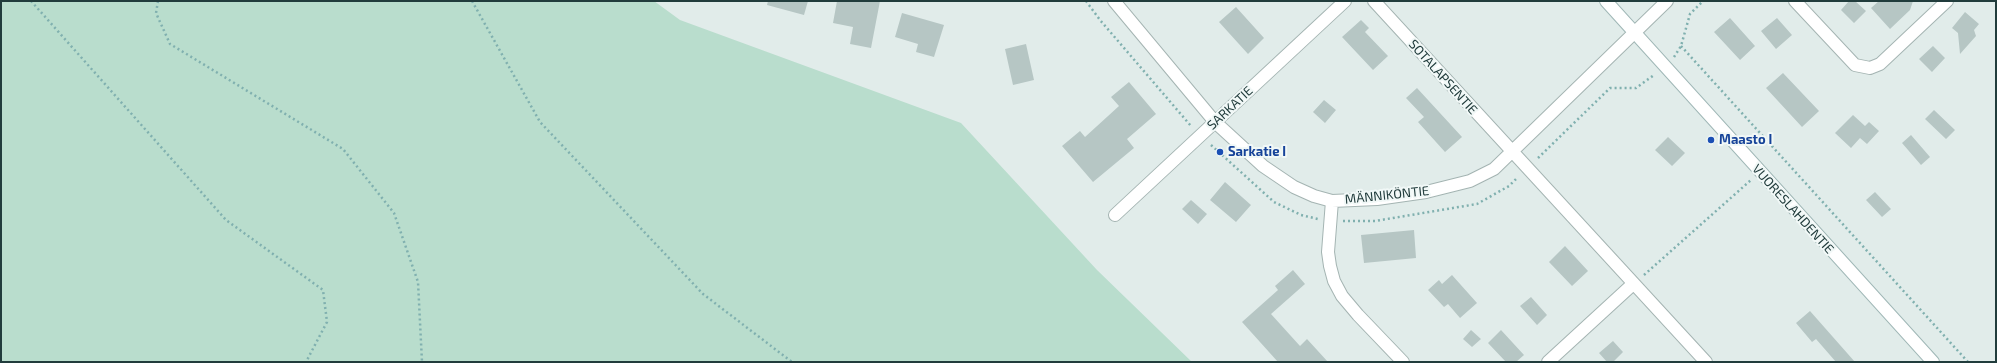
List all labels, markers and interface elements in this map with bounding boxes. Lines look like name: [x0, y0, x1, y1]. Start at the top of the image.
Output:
street label: SOTALAPSENTIE: [1405, 36, 1481, 118]
street label: SARKATIE: [1204, 83, 1256, 133]
place label: Maasto I: [1719, 132, 1772, 148]
marker: Maasto I: [1706, 135, 1716, 145]
place label: Sarkatie I: [1228, 144, 1286, 160]
marker: Sarkatie I: [1215, 147, 1225, 157]
street label: VUORESLAHDENTIE: [1749, 161, 1837, 257]
street label: MÄNNIKÖNTIE: [1344, 183, 1430, 207]

